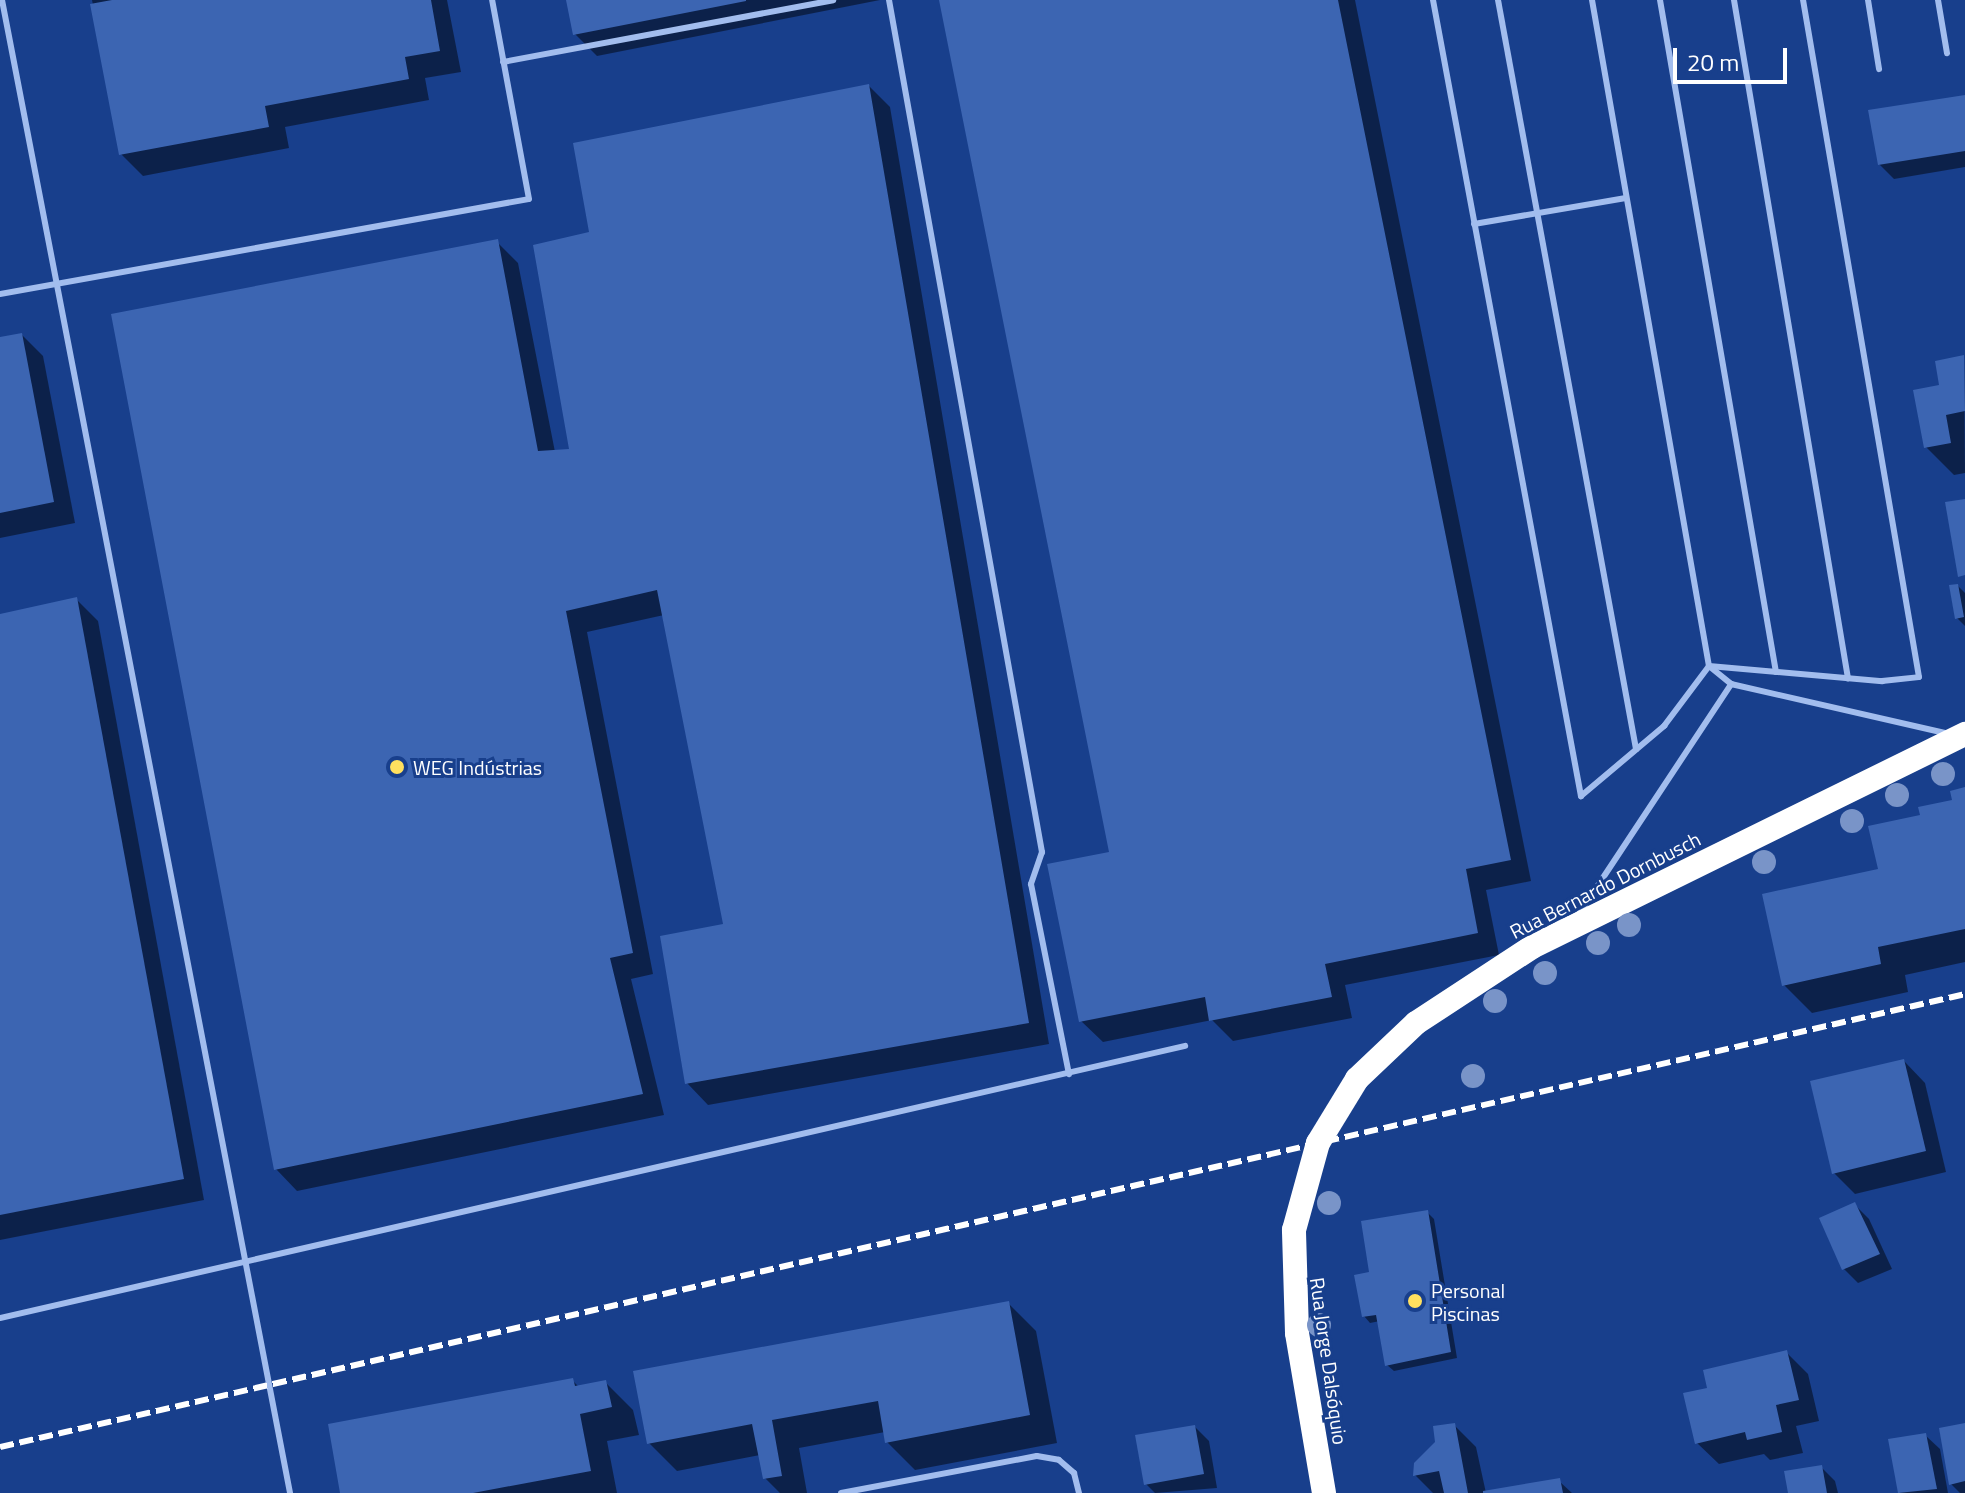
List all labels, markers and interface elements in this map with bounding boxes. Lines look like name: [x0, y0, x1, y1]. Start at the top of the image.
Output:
scale bar: [1677, 32, 1791, 82]
text: 20 m: [1687, 44, 1739, 80]
place label: WEG Indústrias: [413, 755, 542, 779]
marker: WEG Indústrias: [388, 758, 406, 776]
street label: Rua Bernardo Dornbusch: [1506, 826, 1704, 944]
street label: Rua Jorge Dalsóquio: [1305, 1276, 1353, 1446]
place label: Personal Piscinas: [1431, 1278, 1505, 1325]
marker: Personal Piscinas: [1406, 1292, 1424, 1310]

